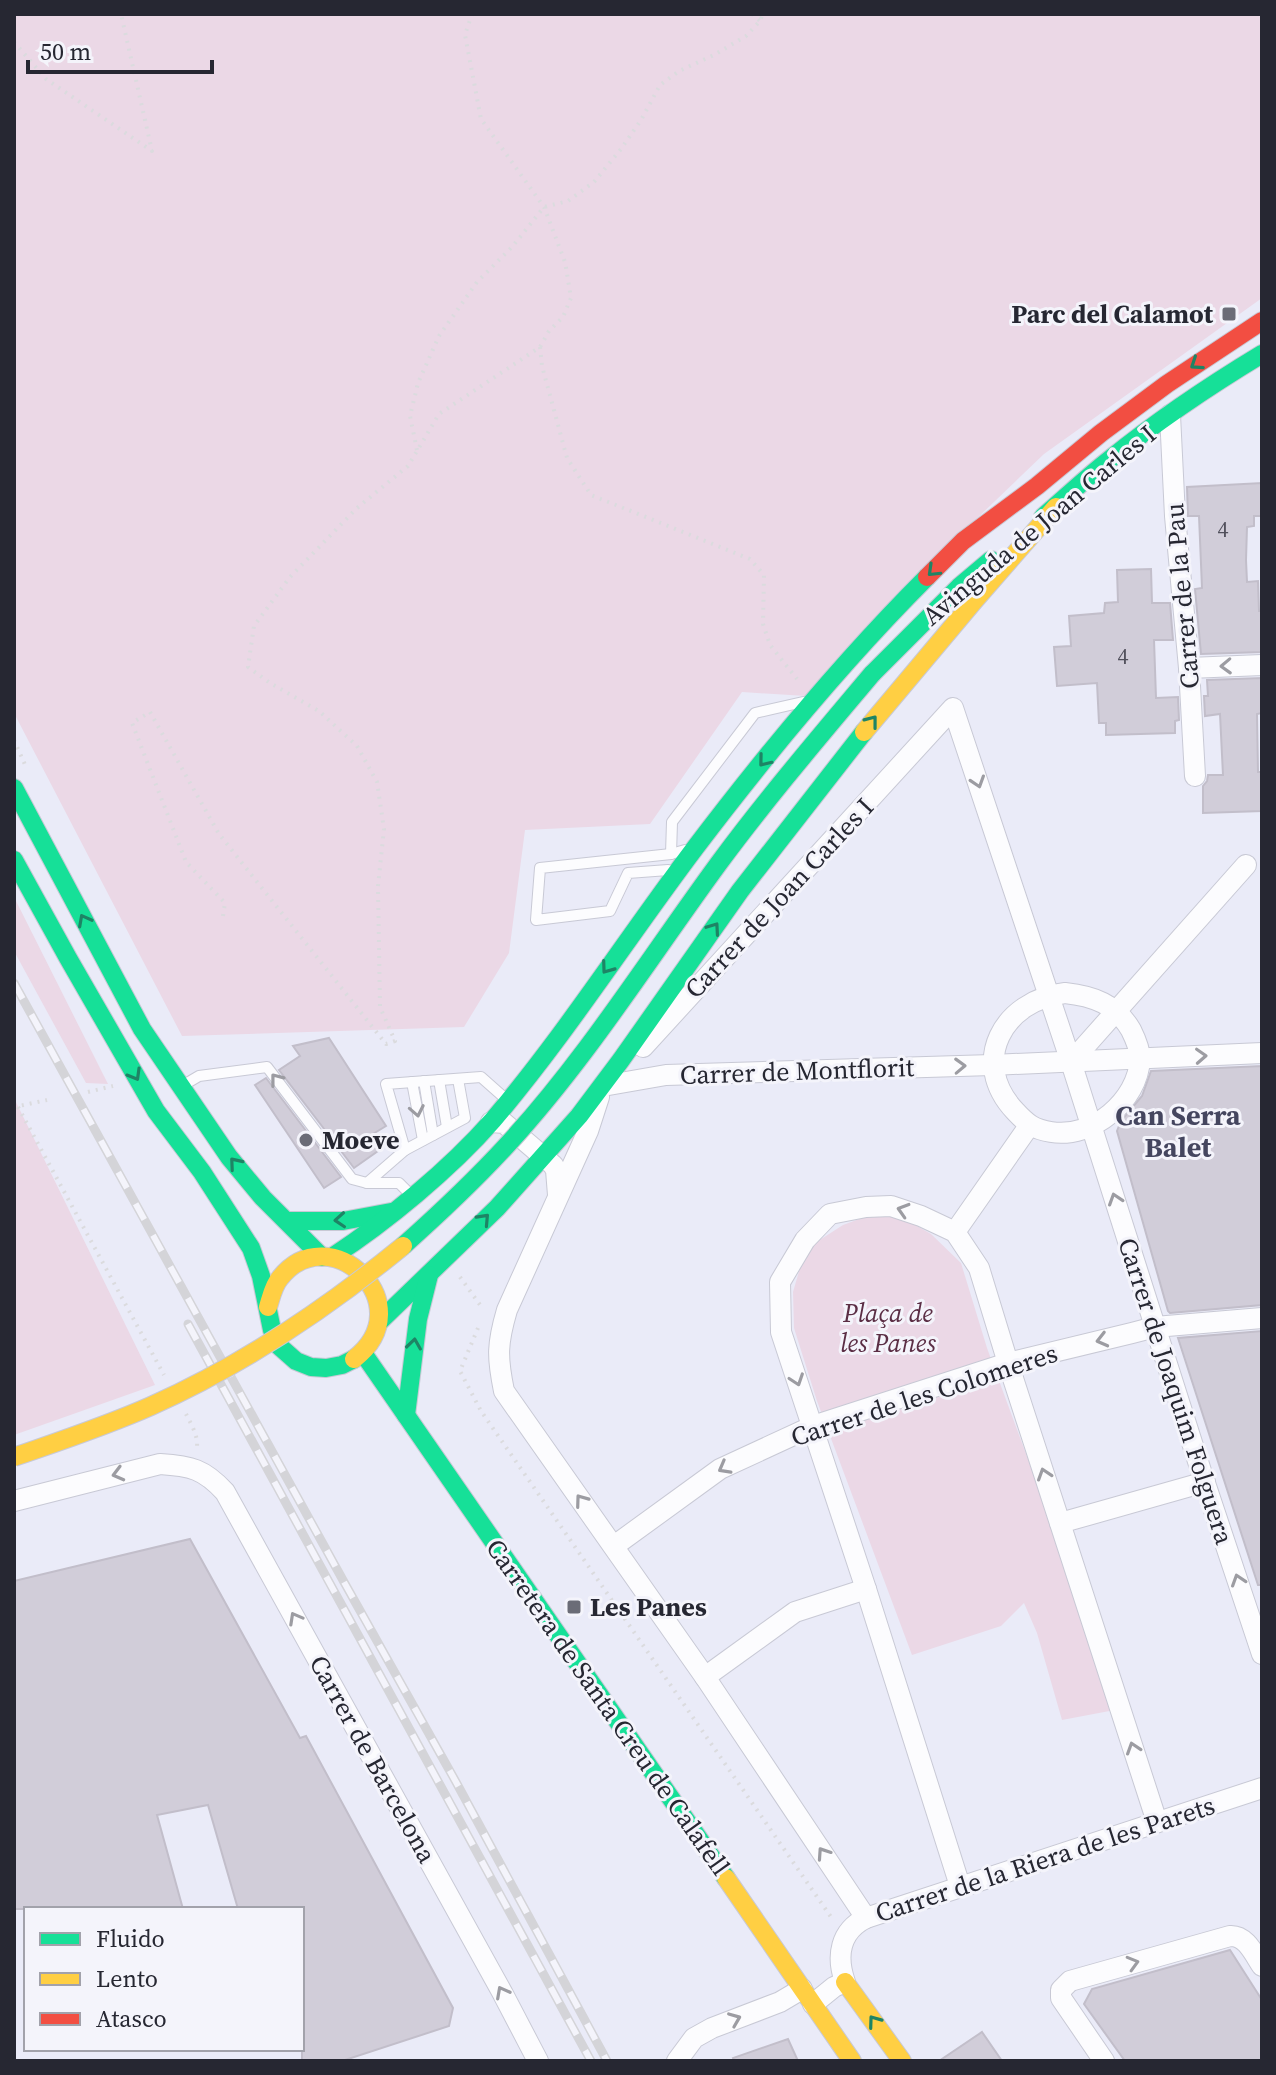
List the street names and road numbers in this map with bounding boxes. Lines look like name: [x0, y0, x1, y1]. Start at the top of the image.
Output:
street label: Avinguda de Joan Carles I: [914, 416, 1164, 634]
street label: Carrer de la Pau: [1156, 502, 1208, 690]
street label: Carrer de Joan Carles I: [676, 790, 882, 1006]
street label: Carrer de Montflorit: [679, 1049, 915, 1093]
street label: Carrer de Joaquim Folguera: [1109, 1233, 1243, 1550]
street label: Carrer de les Colomeres: [786, 1335, 1062, 1455]
street label: Carretera de Santa Creu de Calafell: [478, 1531, 739, 1883]
street label: Carrer de Barcelona: [301, 1649, 445, 1870]
street label: Carrer de la Riera de les Parets: [871, 1787, 1219, 1931]

